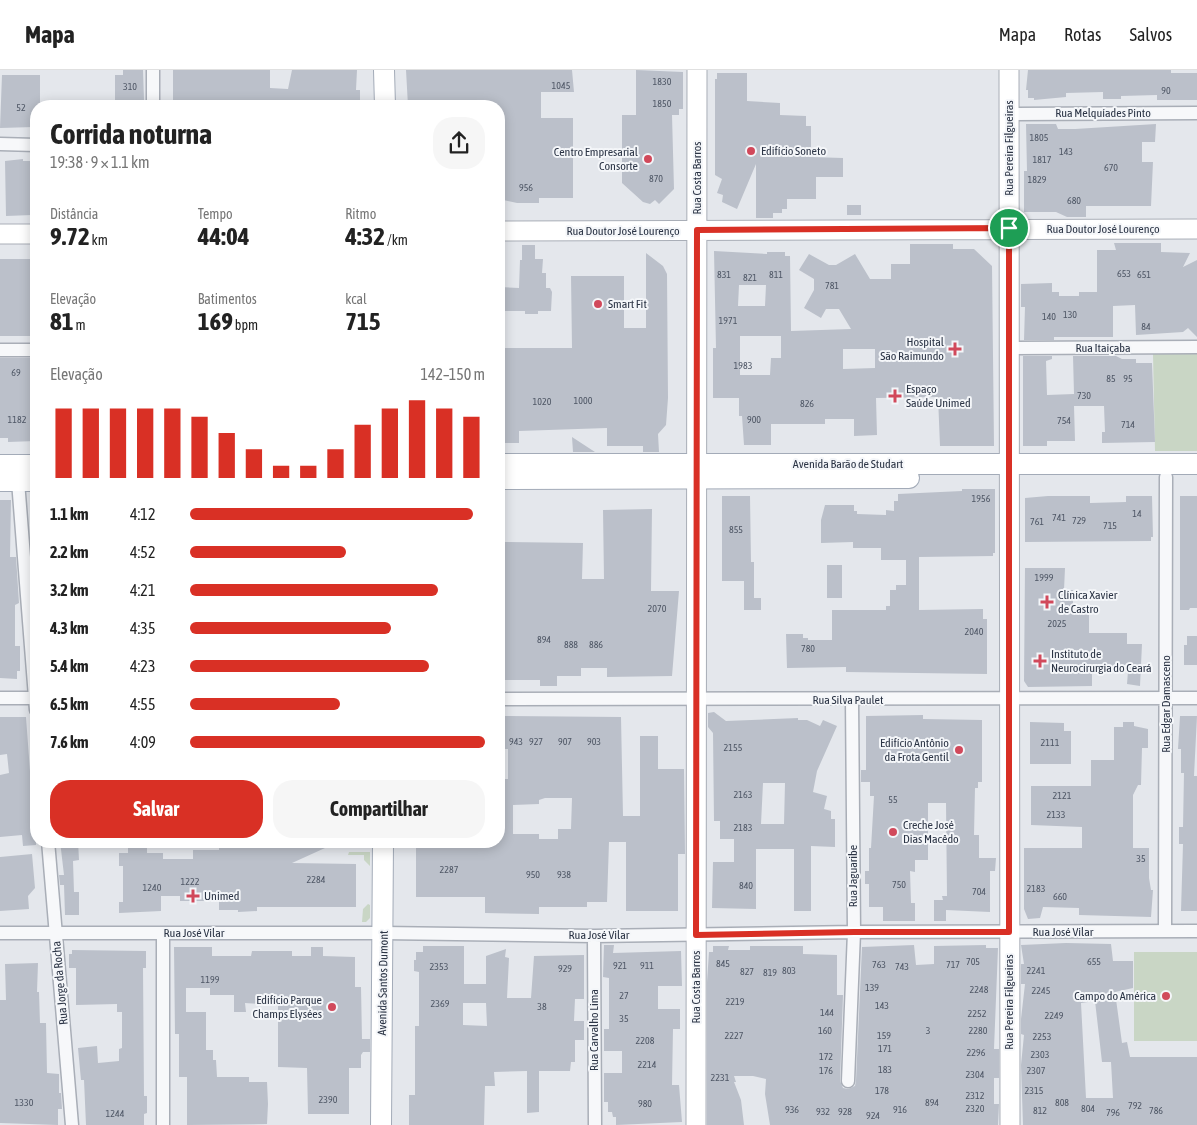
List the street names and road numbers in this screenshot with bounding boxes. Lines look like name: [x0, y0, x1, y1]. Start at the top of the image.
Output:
street label: Rua Pereira Filgueiras: [1002, 100, 1016, 196]
street label: Rua Melquíades Pinto: [1055, 106, 1151, 120]
street label: Rua Costa Barros: [690, 141, 704, 215]
street label: Rua Doutor José Lourenço: [1046, 222, 1160, 236]
street label: Rua Doutor José Lourenço: [566, 224, 680, 238]
street label: Rua Itaiçaba: [1075, 341, 1131, 355]
street label: Avenida Barão de Studart: [793, 457, 904, 471]
street label: Rua Edgar Damasceno: [1159, 655, 1173, 753]
street label: Rua Silva Paulet: [813, 693, 884, 707]
street label: Rua Jaguaribe: [846, 845, 860, 907]
street label: Rua José Vilar: [1033, 925, 1094, 939]
street label: Rua José Vilar: [164, 926, 225, 940]
street label: Rua José Vilar: [569, 928, 630, 942]
street label: Avenida Santos Dumont: [375, 930, 391, 1036]
street label: Rua Jorge da Rocha: [49, 941, 71, 1025]
street label: Rua Costa Barros: [689, 950, 703, 1024]
street label: Rua Pereira Filgueiras: [1002, 954, 1016, 1050]
street label: Rua Carvalho Lima: [587, 989, 601, 1071]

